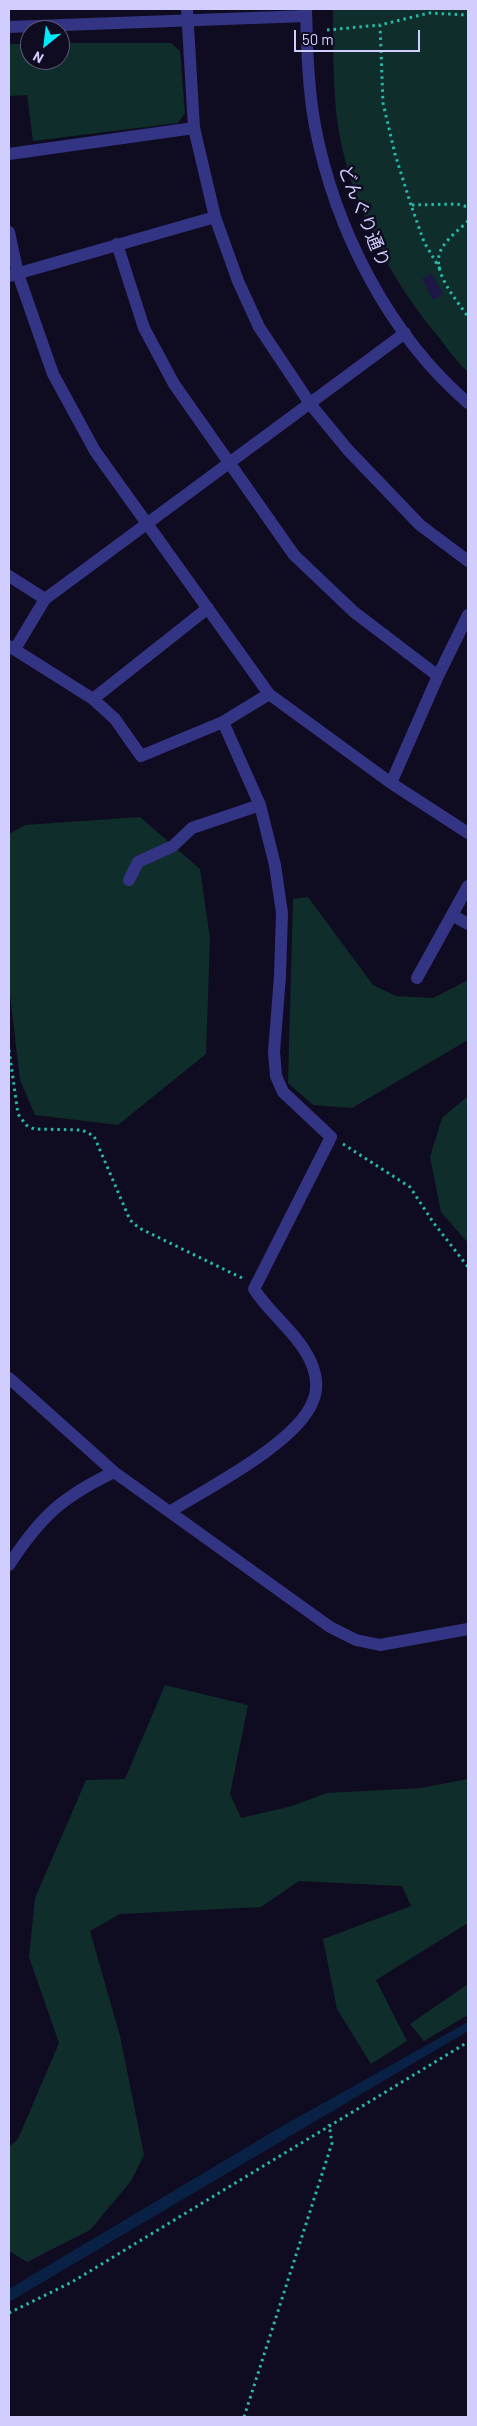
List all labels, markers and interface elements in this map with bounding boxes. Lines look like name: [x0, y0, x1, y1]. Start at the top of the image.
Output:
north arrow: [20, 20, 70, 70]
scale bar: [297, 20, 423, 52]
text: 50 m: [302, 30, 334, 48]
text: N: [30, 48, 46, 67]
street label: どんぐり通り: [334, 162, 394, 270]

